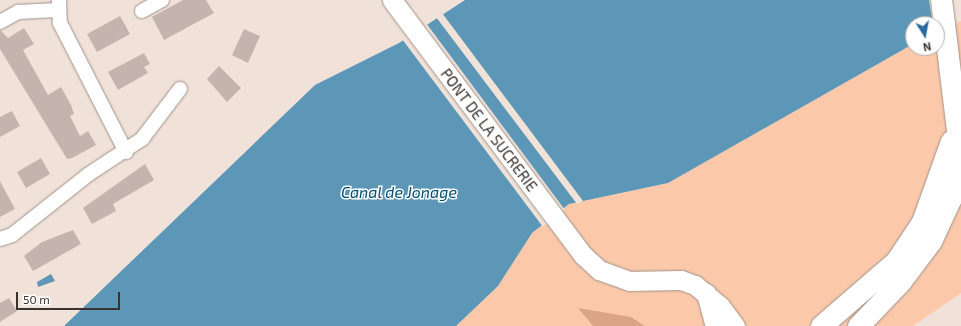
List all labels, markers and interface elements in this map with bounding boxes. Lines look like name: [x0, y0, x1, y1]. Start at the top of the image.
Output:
north arrow: [905, 16, 945, 56]
text: N: [922, 40, 932, 54]
street label: PONT DE LA SUCRERIE: [437, 65, 541, 195]
water label: Canal de Jonage: [341, 182, 457, 202]
scale bar: [18, 284, 122, 310]
text: 50 m: [23, 292, 50, 306]

